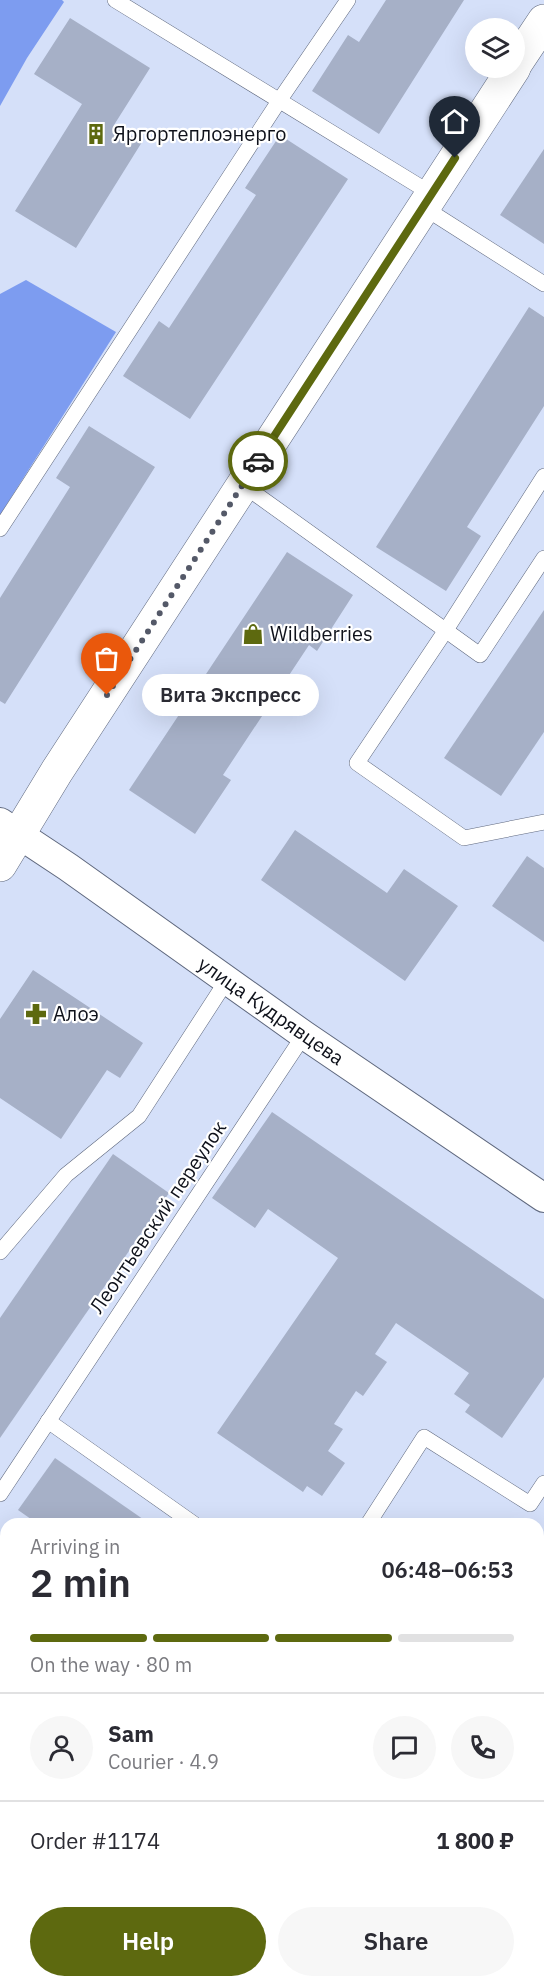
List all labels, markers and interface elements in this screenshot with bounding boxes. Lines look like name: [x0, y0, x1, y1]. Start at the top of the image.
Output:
map controls: [465, 18, 525, 78]
button: layers: [465, 18, 525, 78]
pin: [429, 96, 480, 158]
icon: home: [438, 105, 471, 138]
place label: Яргортеплоэнерго: [113, 120, 286, 147]
building icon: Яргортеплоэнерго: [84, 122, 108, 146]
courier: [228, 431, 288, 491]
icon: car: [242, 445, 275, 478]
place label: Wildberries: [270, 620, 373, 647]
shop icon: Wildberries: [241, 622, 265, 646]
pin: [81, 633, 132, 695]
icon: bag: [90, 642, 123, 675]
callout: Вита Экспресс: [143, 674, 320, 716]
text: Вита Экспресс: [160, 681, 301, 708]
street label: улица Кудрявцева: [193, 950, 350, 1071]
place label: Алоэ: [53, 1000, 99, 1027]
pharmacy icon: Алоэ: [24, 1002, 48, 1026]
street label: Леонтьевский переулок: [83, 1115, 232, 1318]
text: Arriving in: [30, 1533, 120, 1560]
text: 06:48–06:53: [381, 1555, 514, 1584]
text: 2 min: [30, 1557, 131, 1608]
text: On the way · 80 m: [30, 1651, 192, 1678]
button: person: [30, 1716, 93, 1779]
button: chat: [373, 1716, 436, 1779]
button: phone: [451, 1716, 514, 1779]
text: Sam: [108, 1719, 154, 1748]
text: Courier · 4.9: [108, 1748, 219, 1775]
text: Order #1174: [30, 1826, 160, 1855]
text: 1 800 ₽: [436, 1826, 514, 1855]
button: Help: [30, 1907, 266, 1976]
button: Share: [278, 1907, 514, 1976]

